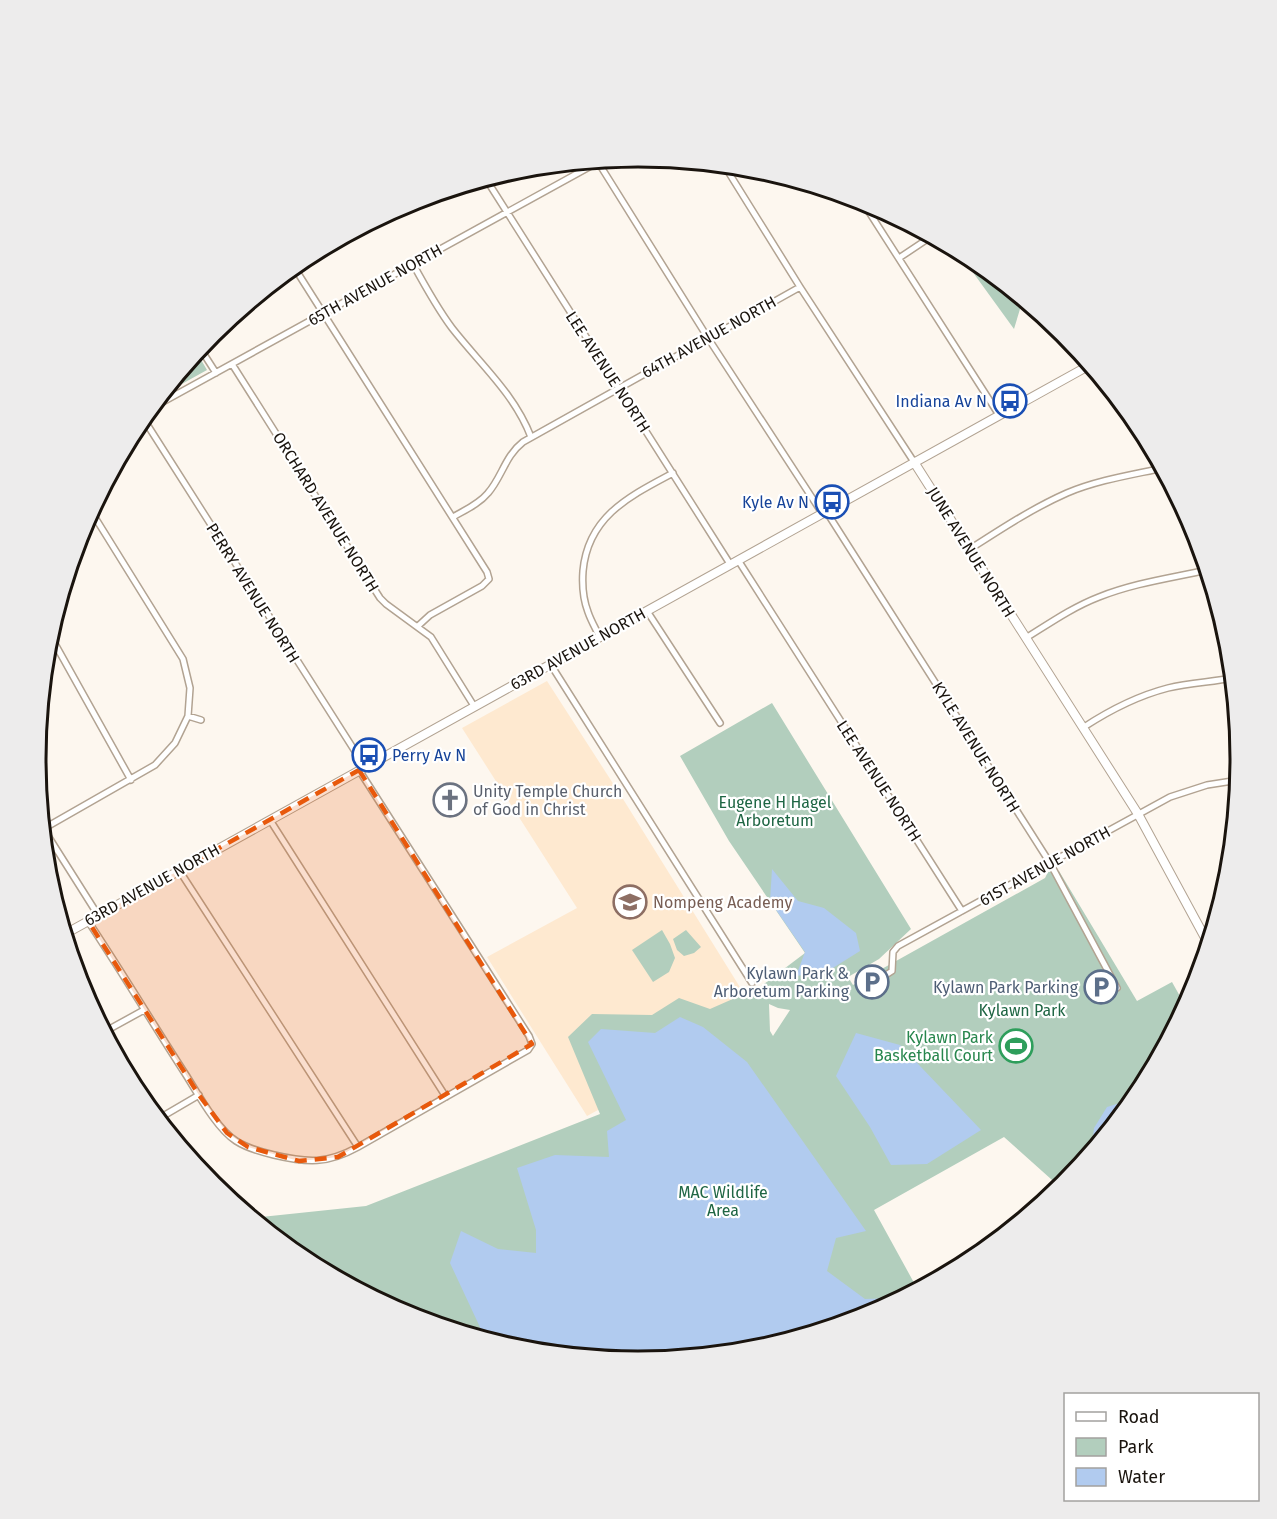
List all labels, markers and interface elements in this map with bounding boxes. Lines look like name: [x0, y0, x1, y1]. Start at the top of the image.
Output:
street label: 65TH AVENUE NORTH: [305, 240, 445, 330]
street label: 64TH AVENUE NORTH: [638, 292, 780, 382]
street label: LEE AVENUE NORTH: [562, 308, 654, 436]
bus stop icon: Indiana Av N: [992, 383, 1028, 419]
place label: Indiana Av N: [896, 392, 987, 411]
street label: ORCHARD AVENUE NORTH: [269, 428, 383, 596]
street label: JUNE AVENUE NORTH: [923, 483, 1019, 621]
bus stop icon: Kyle Av N: [814, 484, 850, 520]
place label: Kyle Av N: [742, 493, 809, 512]
street label: PERRY AVENUE NORTH: [202, 520, 304, 666]
street label: 63RD AVENUE NORTH: [507, 604, 649, 694]
street label: KYLE AVENUE NORTH: [928, 678, 1024, 816]
street label: LEE AVENUE NORTH: [833, 717, 925, 845]
bus stop icon: Perry Av N: [351, 737, 387, 773]
place label: Perry Av N: [392, 746, 466, 765]
church icon: Unity Temple Church of God in Christ: [432, 782, 468, 818]
place label: Unity Temple Church of God in Christ: [473, 782, 622, 819]
park label: Eugene H Hagel Arboretum: [719, 793, 832, 830]
street label: 61ST AVENUE NORTH: [976, 822, 1114, 910]
street label: 63RD AVENUE NORTH: [81, 840, 223, 930]
school or university icon: Nompeng Academy: [612, 884, 648, 920]
place label: Nompeng Academy: [653, 893, 792, 912]
place label: Kylawn Park & Arboretum Parking: [714, 964, 850, 1001]
parking icon: Kylawn Park & Arboretum Parking: [854, 964, 890, 1000]
parking icon: Kylawn Park Parking: [1083, 969, 1119, 1005]
place label: Kylawn Park Parking: [933, 978, 1079, 997]
park label: Kylawn Park: [979, 1001, 1066, 1020]
place label: Kylawn Park Basketball Court: [874, 1028, 994, 1065]
sports icon: Kylawn Park Basketball Court: [998, 1028, 1034, 1064]
park label: MAC Wildlife Area: [678, 1183, 768, 1220]
legend: [1064, 1393, 1259, 1501]
text: Road: [1118, 1406, 1160, 1428]
text: Park: [1118, 1436, 1154, 1458]
text: Water: [1118, 1466, 1165, 1488]

